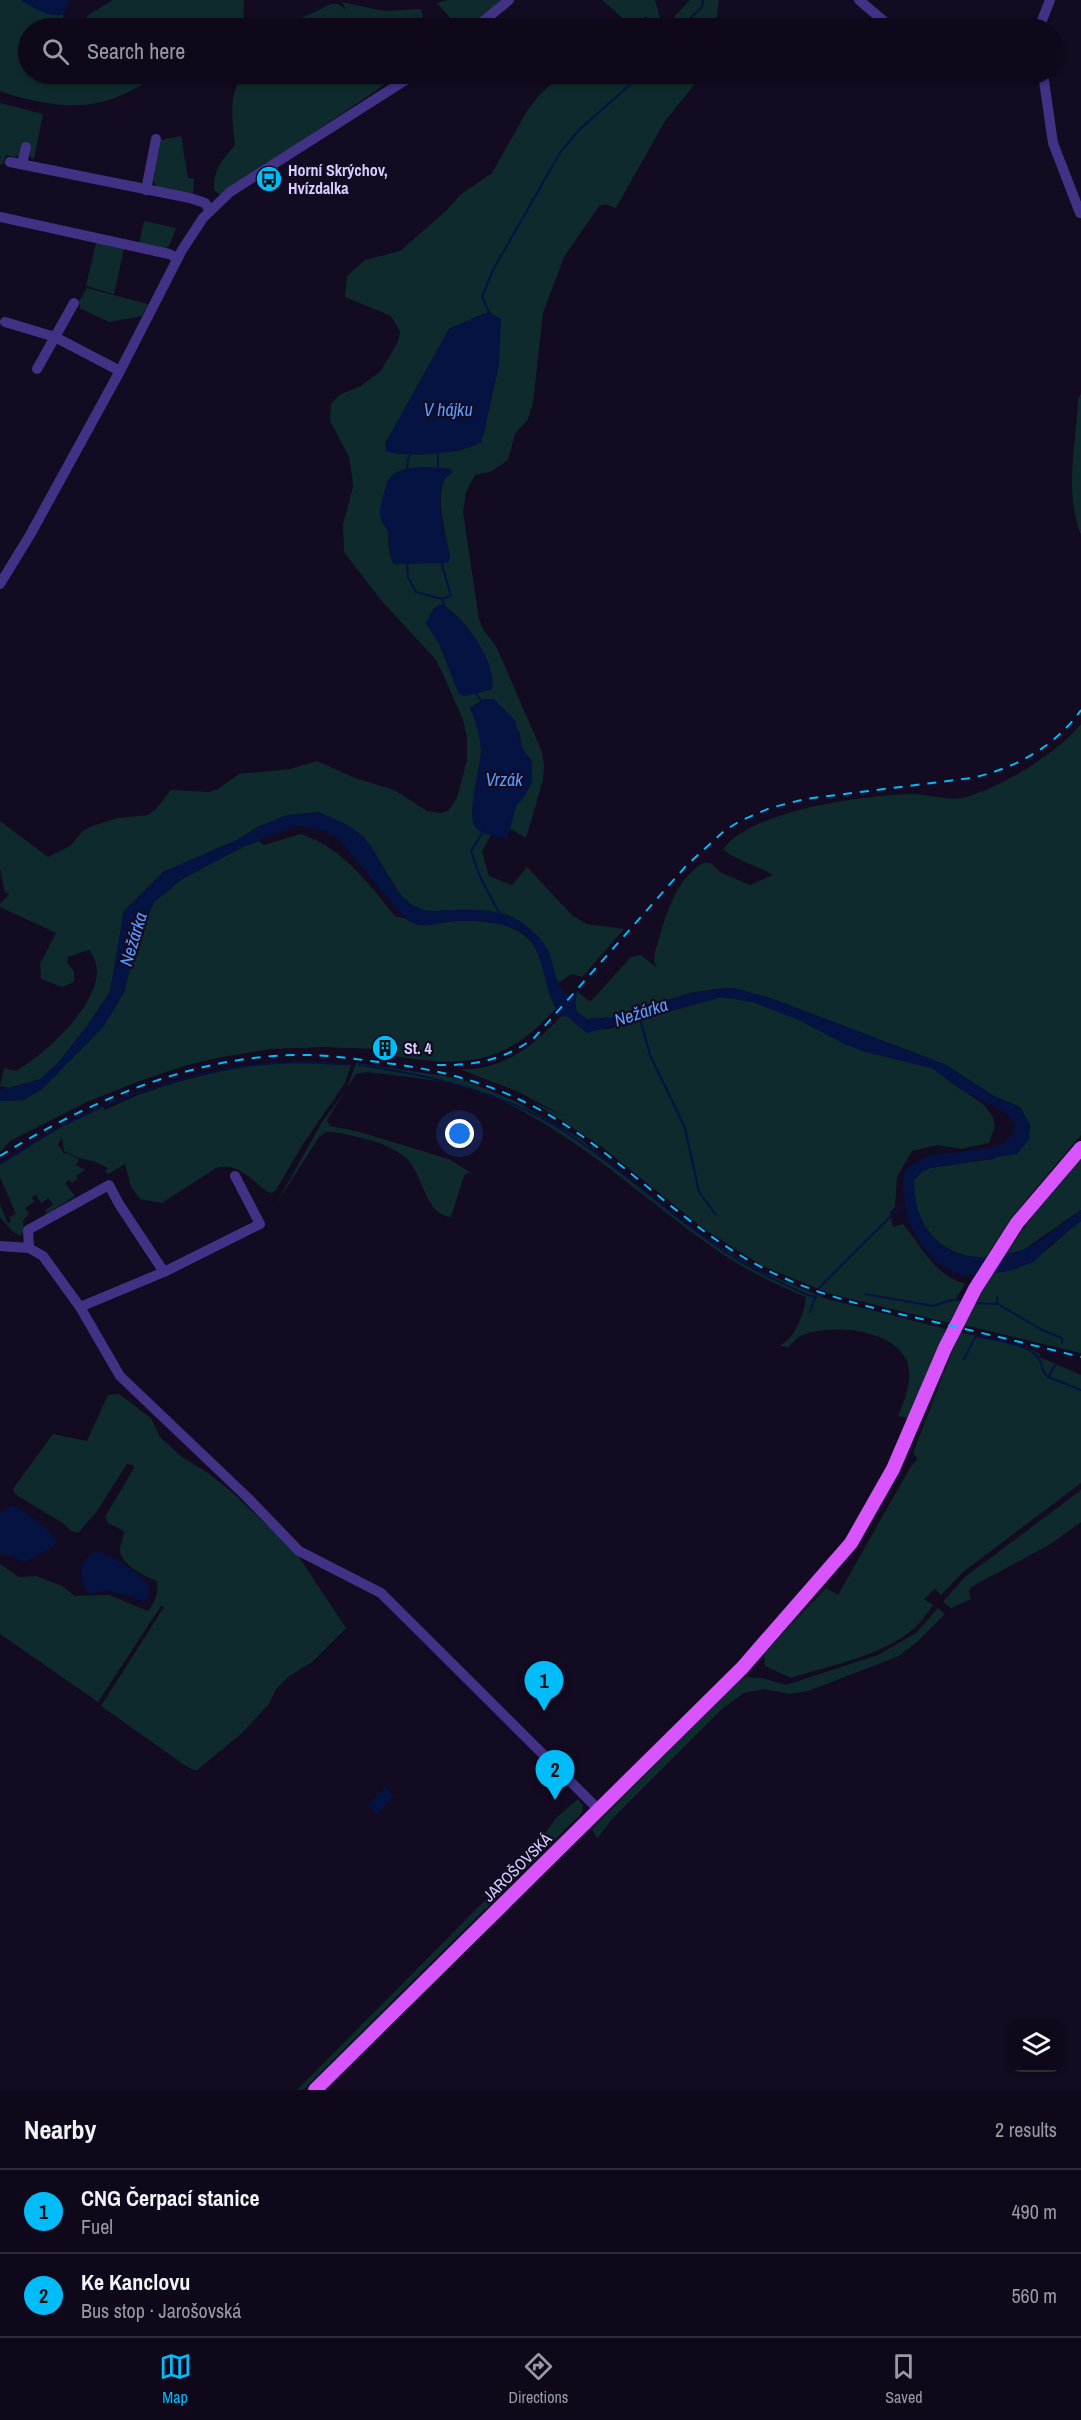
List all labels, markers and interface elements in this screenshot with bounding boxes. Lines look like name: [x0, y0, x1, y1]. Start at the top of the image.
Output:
search box: [18, 18, 1063, 84]
icon: search: [39, 35, 72, 68]
text: Search here: [87, 36, 185, 66]
place label: Horní Skrýchov, Hvízdalka: [288, 159, 388, 199]
bus stop icon: Horní Skrýchov, Hvízdalka: [254, 164, 284, 194]
water label: V hájku: [423, 397, 473, 422]
water label: Vrzák: [485, 767, 523, 792]
water label: Nežárka: [113, 909, 153, 969]
water label: Nežárka: [611, 992, 671, 1032]
building icon: St. 4: [370, 1033, 400, 1063]
place label: St. 4: [404, 1037, 432, 1059]
your location: [445, 1119, 474, 1148]
pin: 1: [524, 1662, 564, 1711]
pin: 2: [536, 1750, 574, 1800]
street label: JAROŠOVSKÁ: [478, 1828, 556, 1906]
map controls: [1009, 2018, 1063, 2072]
button: layers: [1009, 2018, 1063, 2072]
text: Nearby: [24, 2112, 96, 2147]
text: 2 results: [995, 2116, 1057, 2143]
text: CNG Čerpací stanice: [81, 2183, 259, 2213]
text: 1: [39, 2198, 48, 2225]
text: 490 m: [1011, 2198, 1057, 2225]
text: Fuel: [81, 2213, 113, 2240]
text: Ke Kanclovu: [81, 2267, 190, 2297]
text: 2: [39, 2282, 48, 2309]
text: 560 m: [1011, 2282, 1057, 2309]
text: Bus stop · Jarošovská: [81, 2297, 241, 2324]
tab: Map: [159, 2350, 192, 2408]
tab: Directions: [509, 2350, 568, 2408]
tab: Saved: [885, 2350, 923, 2408]

